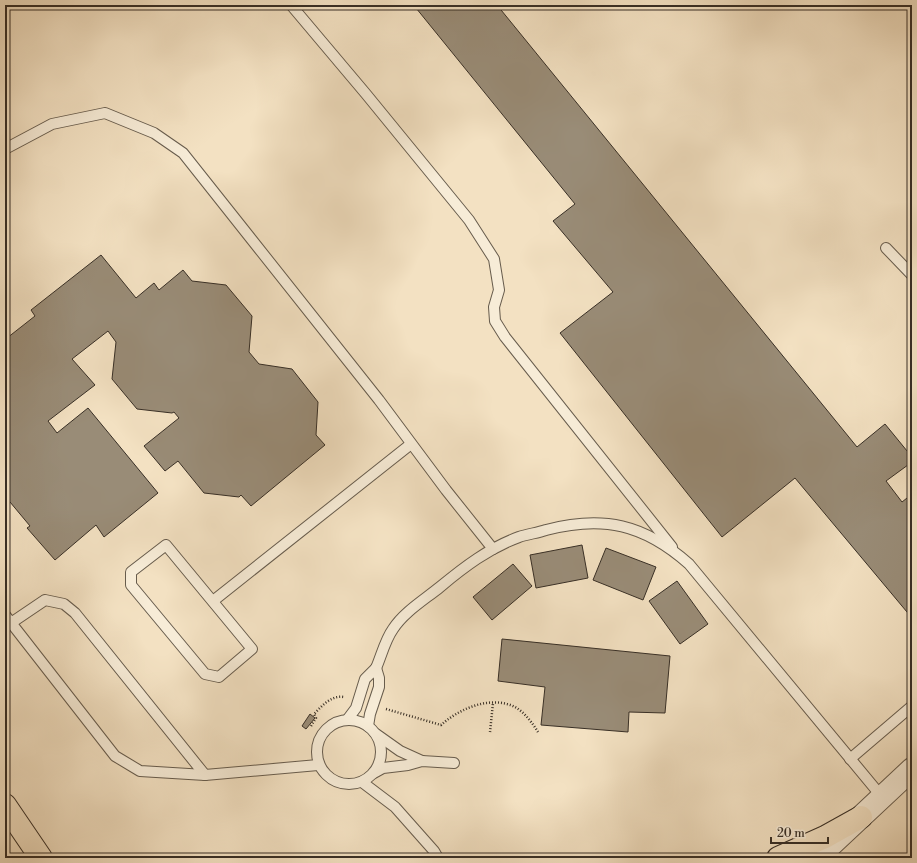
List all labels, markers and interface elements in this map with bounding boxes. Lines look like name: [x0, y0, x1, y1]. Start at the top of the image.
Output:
scale bar: [771, 819, 828, 845]
text: 20 m: [777, 826, 805, 841]

